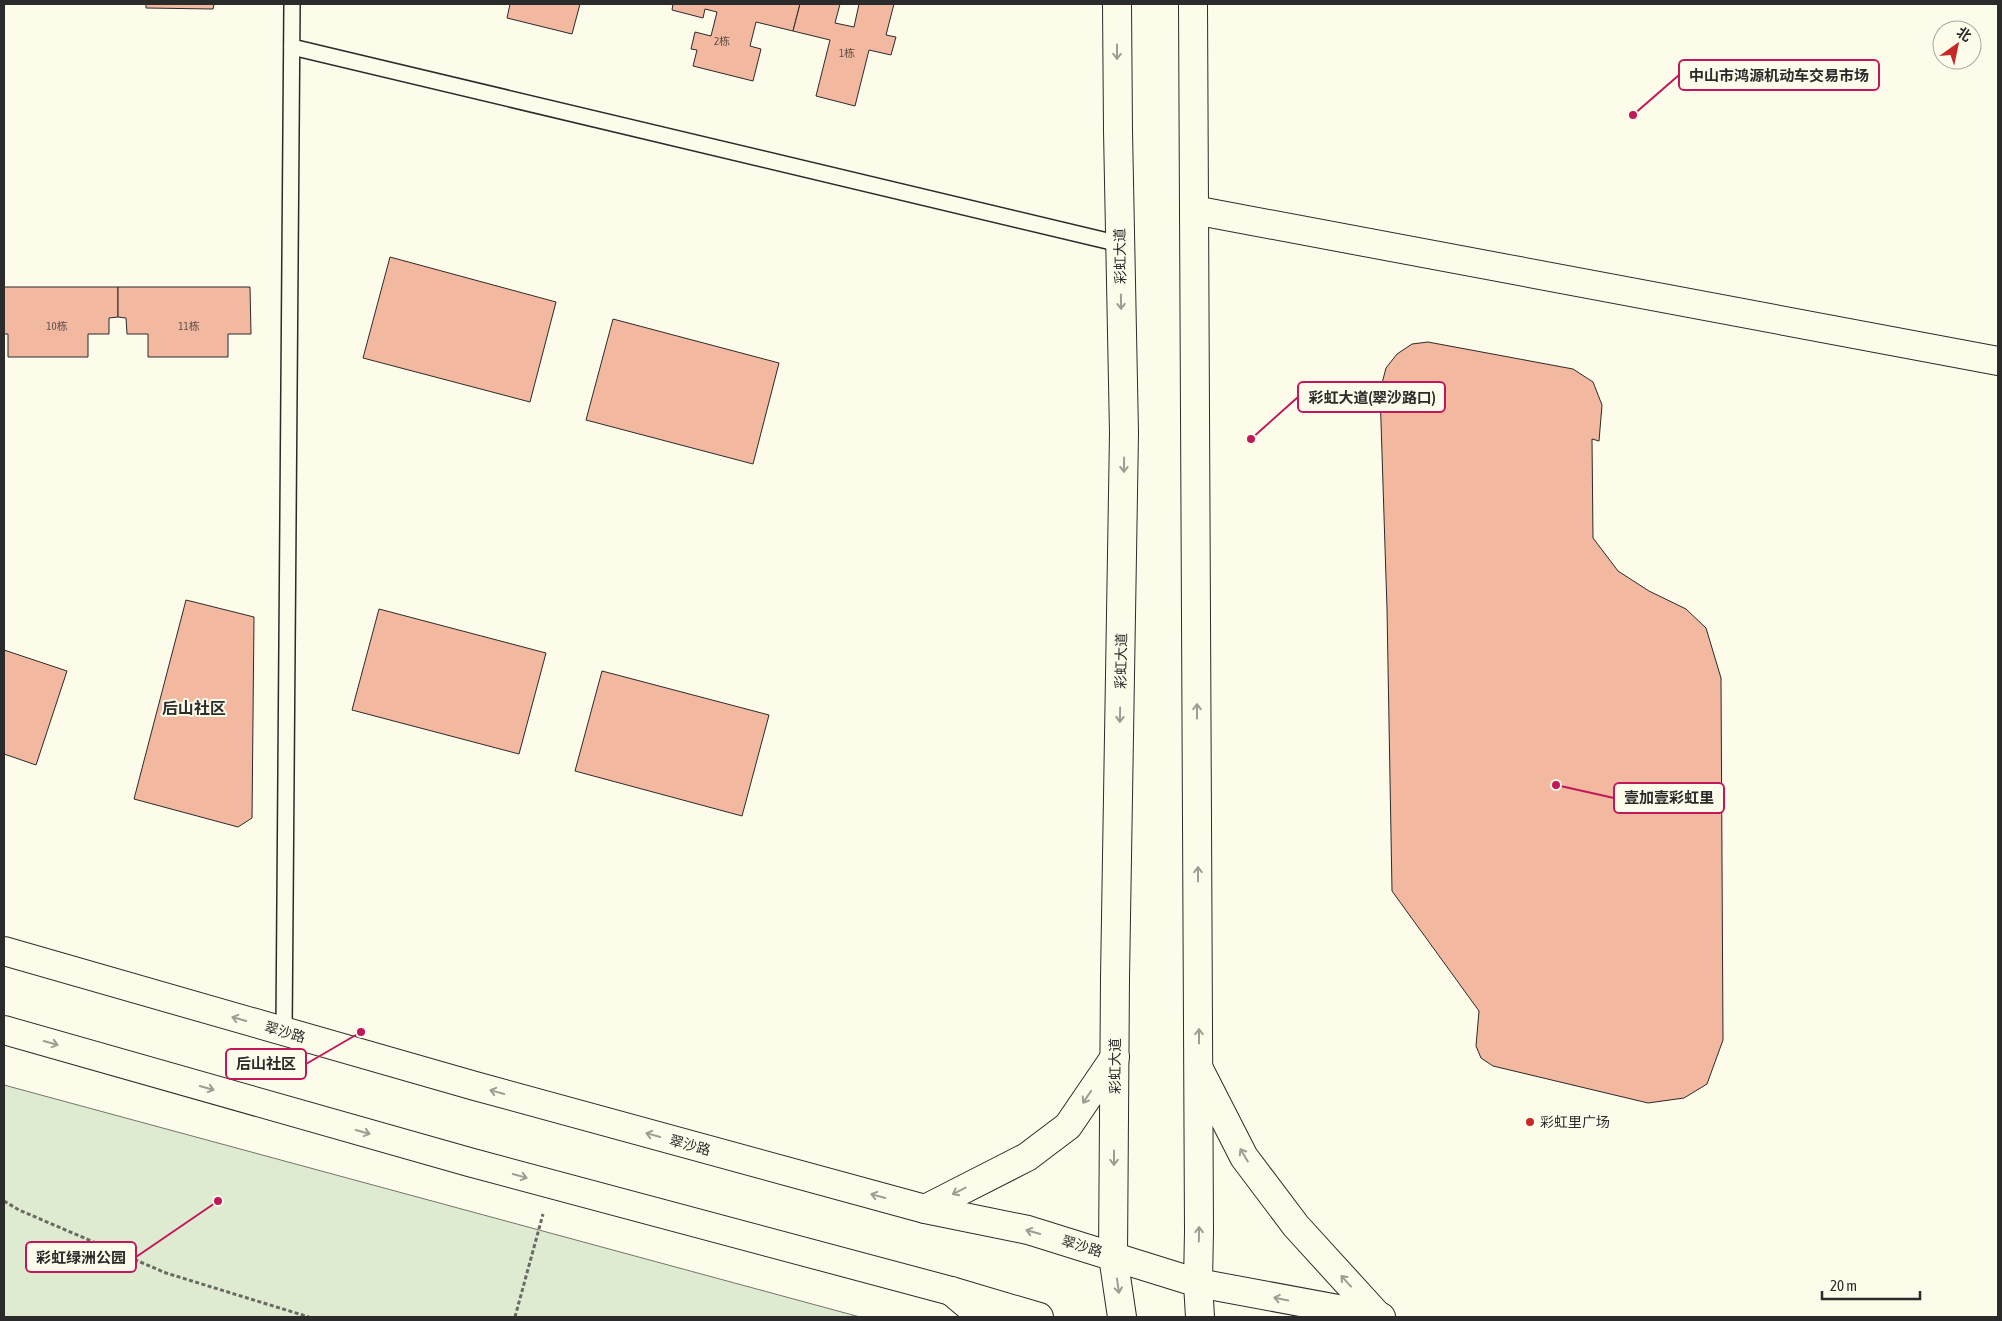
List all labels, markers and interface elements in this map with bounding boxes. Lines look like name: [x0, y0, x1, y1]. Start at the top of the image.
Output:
north arrow: [1932, 20, 1982, 70]
text: 北: [1954, 24, 1974, 45]
house number: 2栋: [714, 35, 730, 47]
one-way arrow: [1112, 44, 1122, 60]
house number: 1栋: [839, 47, 855, 59]
callout: 中山市鸿源机动车交易市场: [1679, 60, 1879, 90]
text: 中山市鸿源机动车交易市场: [1689, 67, 1869, 84]
street label: 彩虹大道: [1112, 228, 1128, 284]
one-way arrow: [1116, 294, 1126, 310]
house number: 10栋: [46, 320, 68, 332]
house number: 11栋: [178, 320, 200, 332]
callout: 彩虹大道(翠沙路口): [1298, 382, 1445, 412]
text: 彩虹大道(翠沙路口): [1308, 389, 1436, 406]
one-way arrow: [1119, 456, 1129, 473]
street label: 彩虹大道: [1113, 633, 1129, 689]
district label: 后山社区: [162, 699, 226, 717]
one-way arrow: [1192, 704, 1202, 720]
one-way arrow: [1115, 706, 1125, 723]
callout: 壹加壹彩虹里: [1614, 783, 1724, 813]
text: 壹加壹彩虹里: [1624, 789, 1714, 806]
one-way arrow: [1193, 866, 1203, 882]
one-way arrow: [232, 1013, 248, 1023]
street label: 翠沙路: [263, 1019, 307, 1045]
one-way arrow: [1194, 1029, 1204, 1045]
street label: 彩虹大道: [1107, 1038, 1123, 1094]
one-way arrow: [42, 1039, 58, 1049]
callout: 后山社区: [226, 1049, 306, 1079]
text: 后山社区: [236, 1055, 296, 1072]
one-way arrow: [199, 1083, 215, 1093]
one-way arrow: [489, 1087, 505, 1097]
one-way arrow: [1082, 1090, 1093, 1104]
place label: 彩虹里广场: [1540, 1114, 1610, 1130]
marker: 彩虹里广场: [1524, 1116, 1536, 1128]
one-way arrow: [355, 1128, 371, 1138]
one-way arrow: [646, 1130, 662, 1139]
street label: 翠沙路: [668, 1132, 712, 1158]
one-way arrow: [1238, 1149, 1248, 1163]
one-way arrow: [1109, 1150, 1119, 1166]
one-way arrow: [511, 1172, 527, 1181]
one-way arrow: [952, 1187, 967, 1196]
one-way arrow: [870, 1191, 886, 1200]
one-way arrow: [1026, 1226, 1042, 1236]
one-way arrow: [1194, 1226, 1204, 1242]
street label: 翠沙路: [1060, 1232, 1104, 1260]
callout: 彩虹绿洲公园: [26, 1242, 136, 1272]
text: 彩虹绿洲公园: [36, 1249, 126, 1266]
scale bar: [1822, 1268, 1920, 1300]
one-way arrow: [1340, 1274, 1352, 1287]
text: 20 m: [1830, 1277, 1857, 1294]
one-way arrow: [1113, 1278, 1123, 1294]
one-way arrow: [1274, 1293, 1290, 1303]

